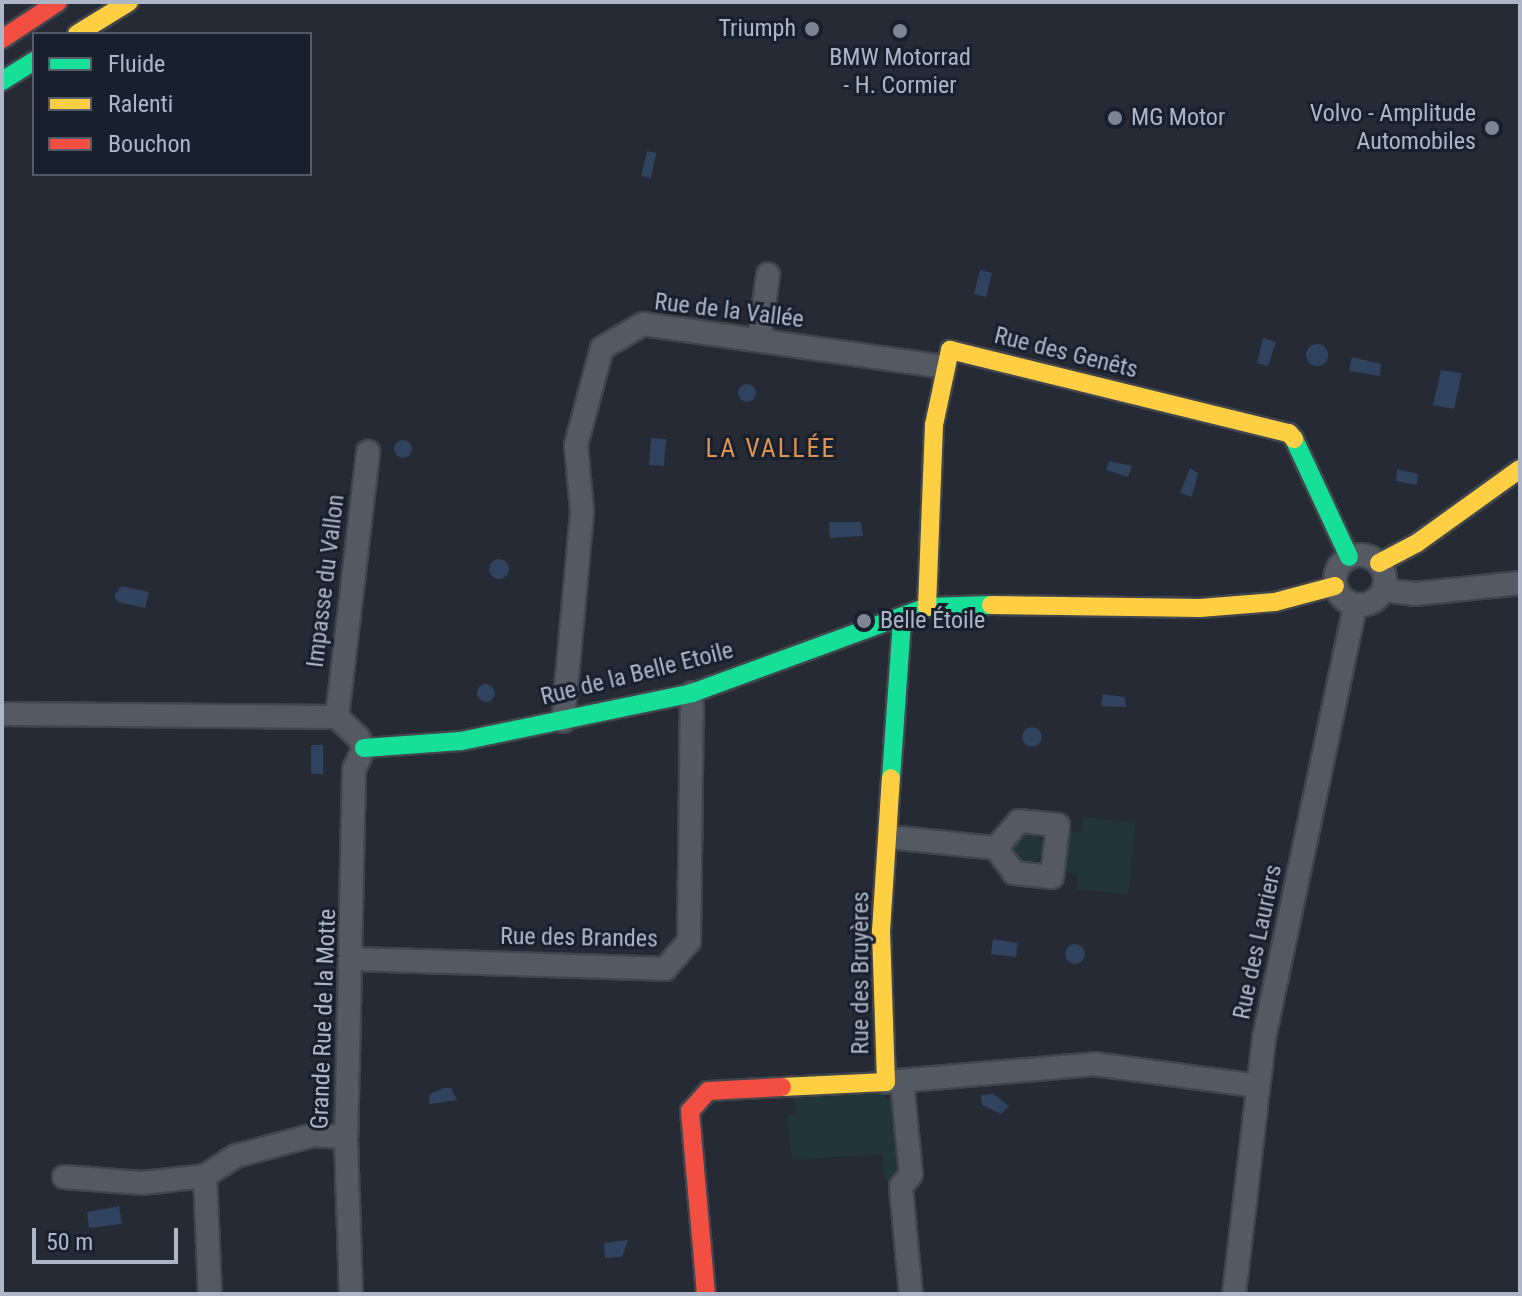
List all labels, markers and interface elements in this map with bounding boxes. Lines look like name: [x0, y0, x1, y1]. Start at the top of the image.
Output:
place label: Triumph: [718, 15, 796, 43]
marker: Triumph: [803, 20, 821, 38]
marker: BMW Motorrad - H. Cormier: [891, 22, 909, 40]
legend: [32, 32, 312, 176]
place label: BMW Motorrad - H. Cormier: [829, 44, 971, 100]
text: Fluide: [108, 50, 165, 78]
text: Ralenti: [108, 90, 173, 118]
place label: Volvo - Amplitude Automobiles: [1310, 100, 1476, 156]
place label: MG Motor: [1131, 104, 1225, 132]
marker: MG Motor: [1106, 109, 1124, 127]
marker: Volvo - Amplitude Automobiles: [1483, 119, 1501, 137]
text: Bouchon: [108, 130, 191, 158]
street label: Rue de la Vallée: [653, 288, 805, 334]
street label: Rue des Genêts: [991, 321, 1141, 385]
district label: LA VALLÉE: [706, 433, 836, 465]
street label: Impasse du Vallon: [301, 493, 351, 669]
place label: Belle Étoile: [880, 607, 985, 635]
marker: Belle Étoile: [855, 612, 873, 630]
street label: Rue de la Belle Etoile: [538, 636, 736, 712]
street label: Rue des Lauriers: [1228, 862, 1288, 1022]
street label: Rue des Bruyères: [847, 891, 875, 1055]
street label: Grande Rue de la Motte: [306, 908, 342, 1130]
street label: Rue des Brandes: [500, 922, 658, 954]
scale bar: [36, 1212, 182, 1262]
text: 50 m: [46, 1228, 93, 1256]

